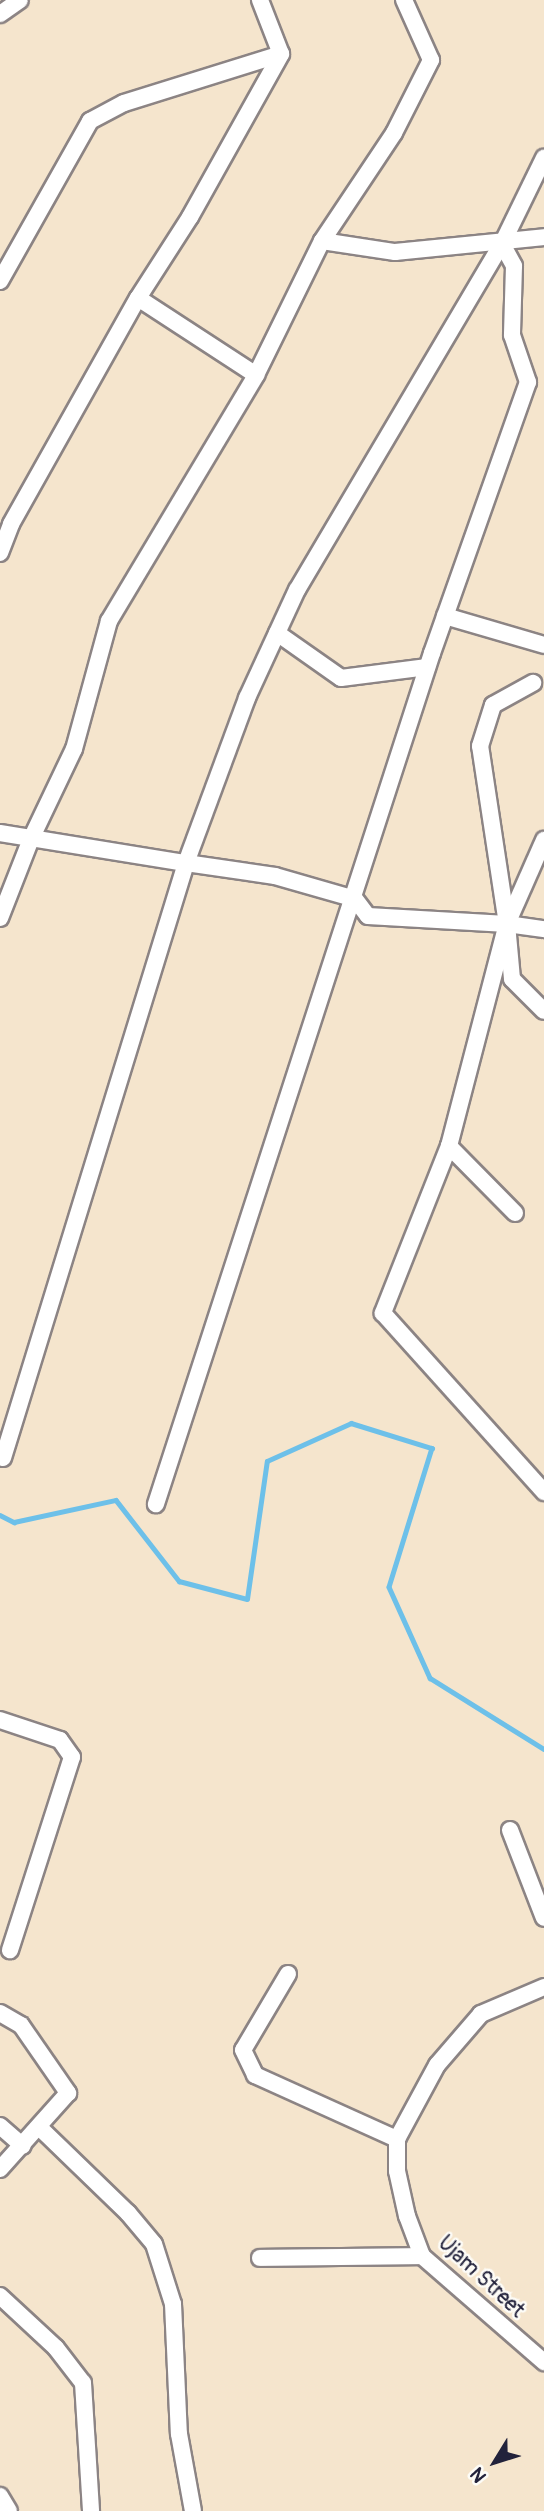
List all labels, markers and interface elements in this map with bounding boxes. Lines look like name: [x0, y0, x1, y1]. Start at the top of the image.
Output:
street label: Ujam Street: [433, 2231, 529, 2323]
north arrow: [460, 2427, 530, 2497]
text: N: [465, 2462, 492, 2487]

